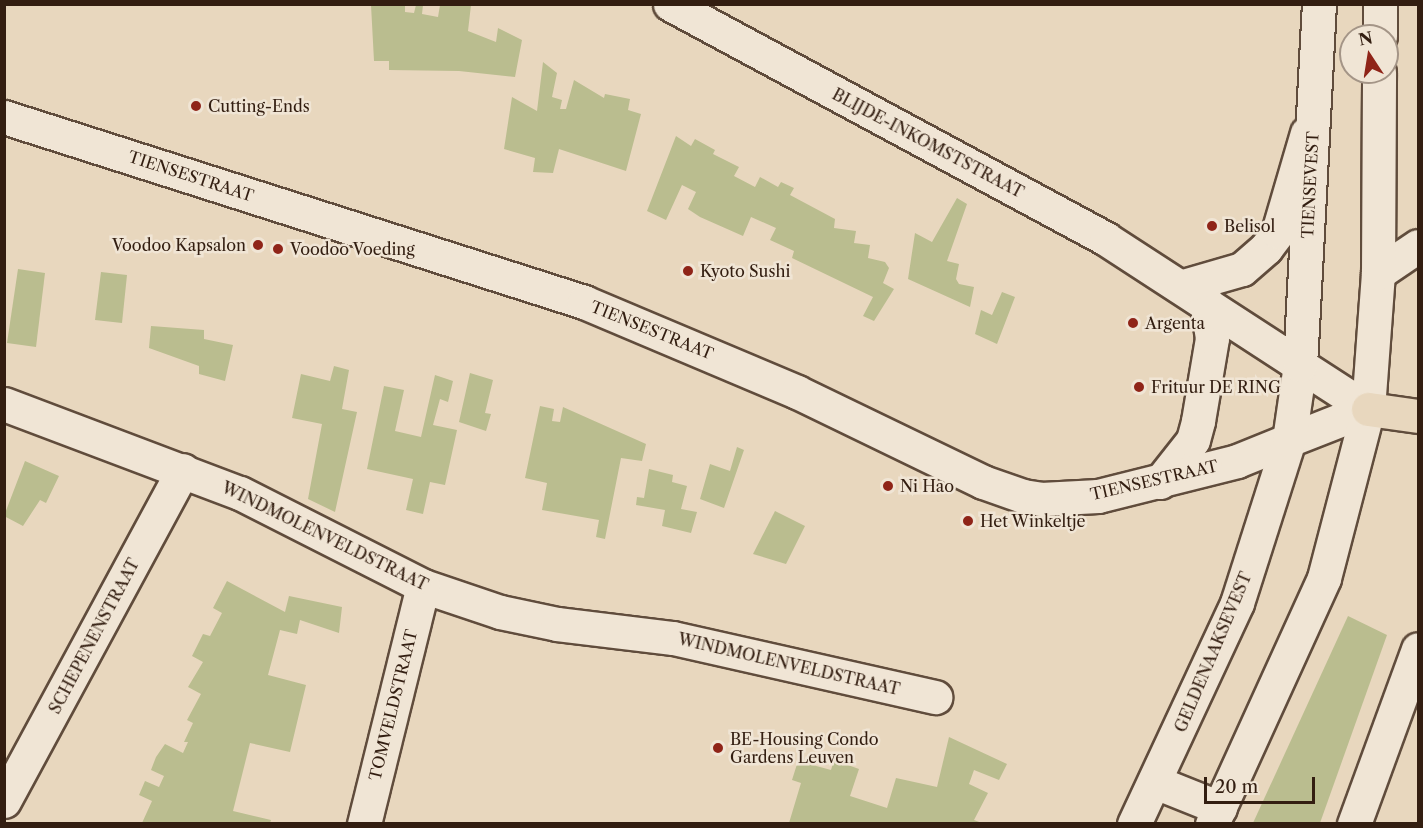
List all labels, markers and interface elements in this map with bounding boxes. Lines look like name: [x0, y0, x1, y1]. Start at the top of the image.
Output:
north arrow: [1339, 24, 1399, 84]
text: N: [1357, 27, 1375, 50]
street label: BLIJDE-INKOMSTSTRAAT: [829, 84, 1027, 202]
place label: Cutting-Ends: [208, 96, 310, 116]
marker: Cutting-Ends: [189, 99, 203, 113]
street label: TIENSEVEST: [1298, 131, 1322, 239]
street label: TIENSESTRAAT: [126, 147, 256, 205]
place label: Belisol: [1224, 216, 1275, 236]
marker: Belisol: [1205, 219, 1219, 233]
place label: Voodoo Kapsalon: [112, 235, 246, 255]
marker: Voodoo Kapsalon: [251, 238, 265, 252]
place label: Voodoo Voeding: [290, 239, 415, 259]
marker: Voodoo Voeding: [271, 242, 285, 256]
place label: Kyoto Sushi: [700, 261, 790, 281]
marker: Kyoto Sushi: [681, 264, 695, 278]
street label: TIENSESTRAAT: [588, 297, 716, 363]
place label: Argenta: [1145, 313, 1205, 333]
marker: Argenta: [1126, 316, 1140, 330]
place label: Frituur DE RING: [1151, 377, 1281, 397]
marker: Frituur DE RING: [1132, 380, 1146, 394]
street label: TIENSESTRAAT: [1088, 456, 1220, 504]
place label: Ni Hao: [900, 476, 954, 496]
street label: WINDMOLENVELDSTRAAT: [219, 478, 431, 594]
marker: Ni Hao: [881, 479, 895, 493]
place label: Het Winkeltje: [980, 511, 1086, 531]
marker: Het Winkeltje: [961, 514, 975, 528]
street label: SCHEPENENSTRAAT: [45, 555, 143, 717]
street label: GELDENAAKSEVEST: [1171, 569, 1255, 735]
street label: TOMVELDSTRAAT: [365, 627, 421, 783]
street label: WINDMOLENVELDSTRAAT: [676, 629, 902, 699]
place label: BE-Housing Condo Gardens Leuven: [730, 729, 879, 767]
marker: BE-Housing Condo Gardens Leuven: [711, 741, 725, 755]
scale bar: [1207, 765, 1318, 803]
text: 20 m: [1215, 776, 1258, 798]

